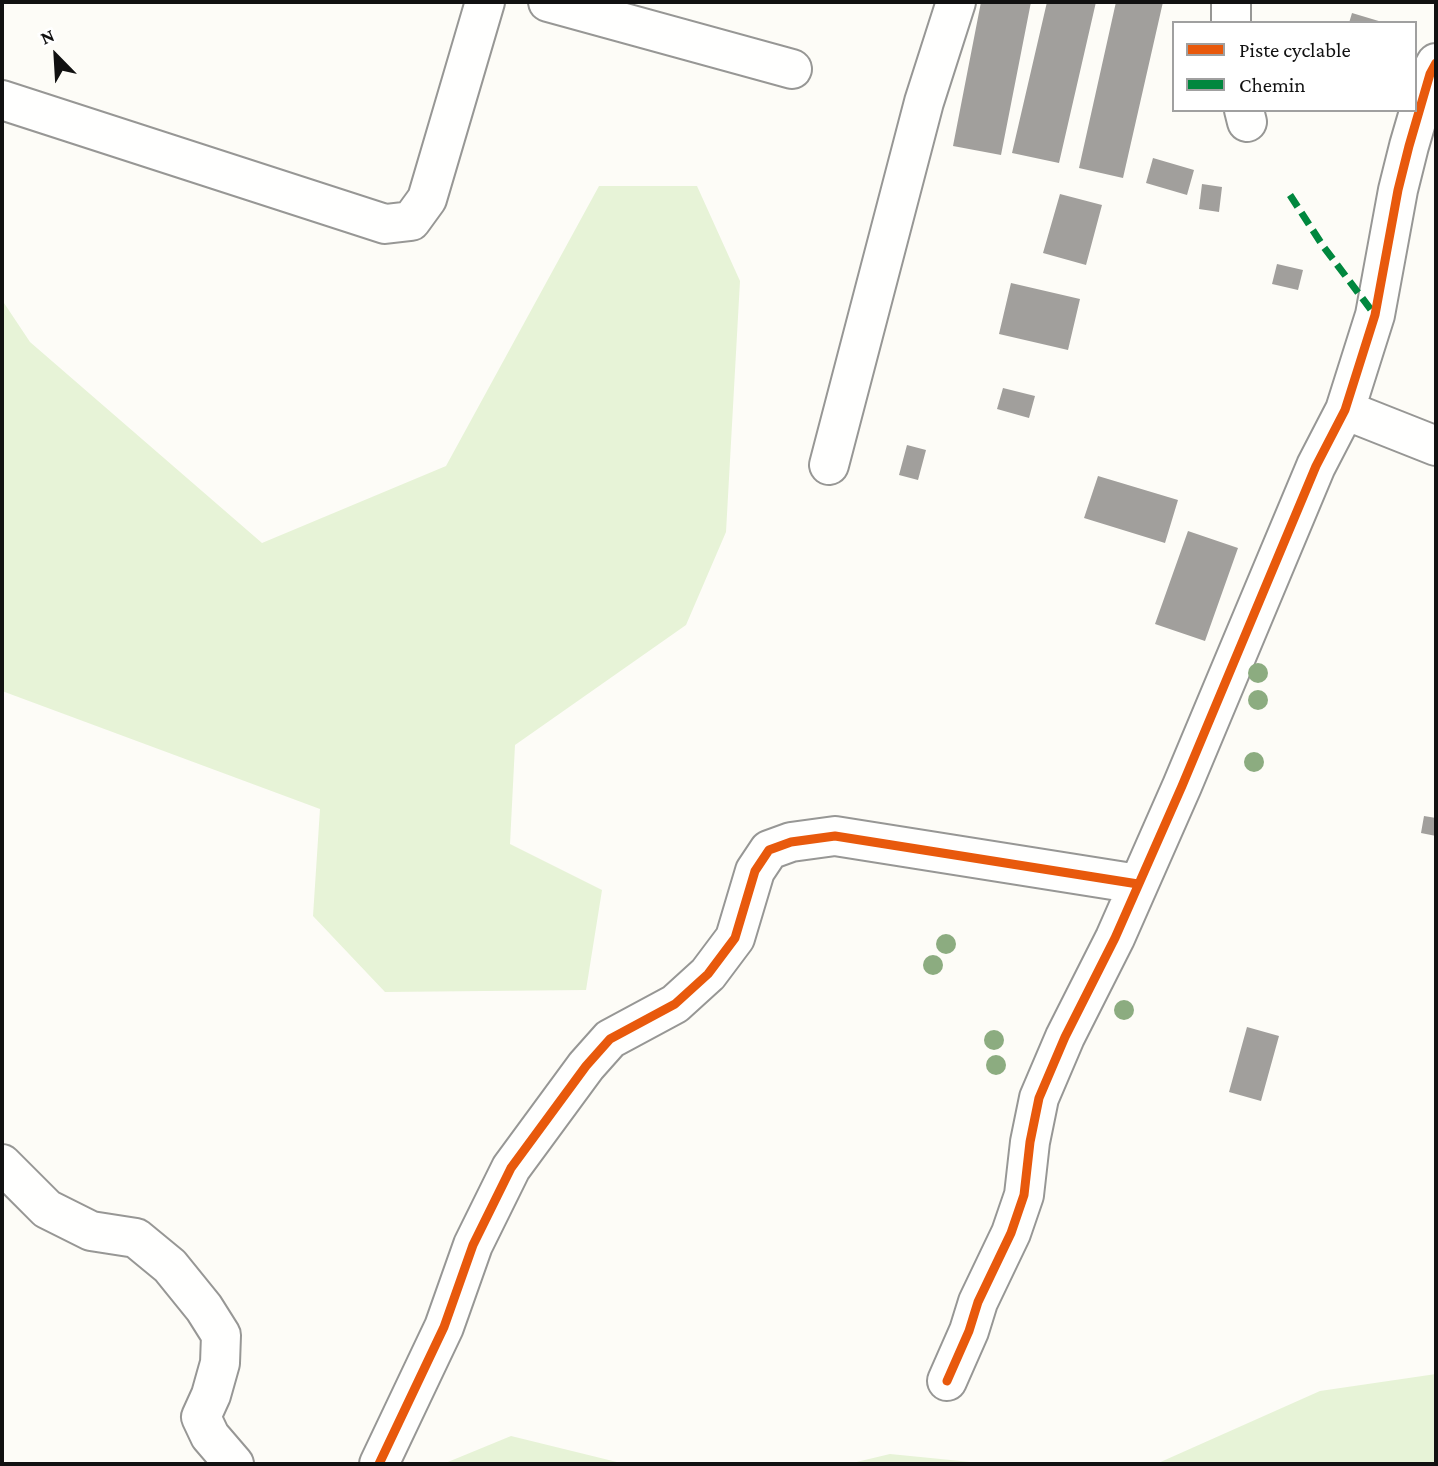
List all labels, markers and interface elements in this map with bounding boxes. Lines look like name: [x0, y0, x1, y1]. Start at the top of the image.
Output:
north arrow: [21, 21, 91, 91]
legend: [1172, 21, 1417, 112]
text: N: [37, 24, 57, 49]
text: Piste cyclable: [1239, 38, 1351, 62]
text: Chemin: [1239, 73, 1306, 97]

